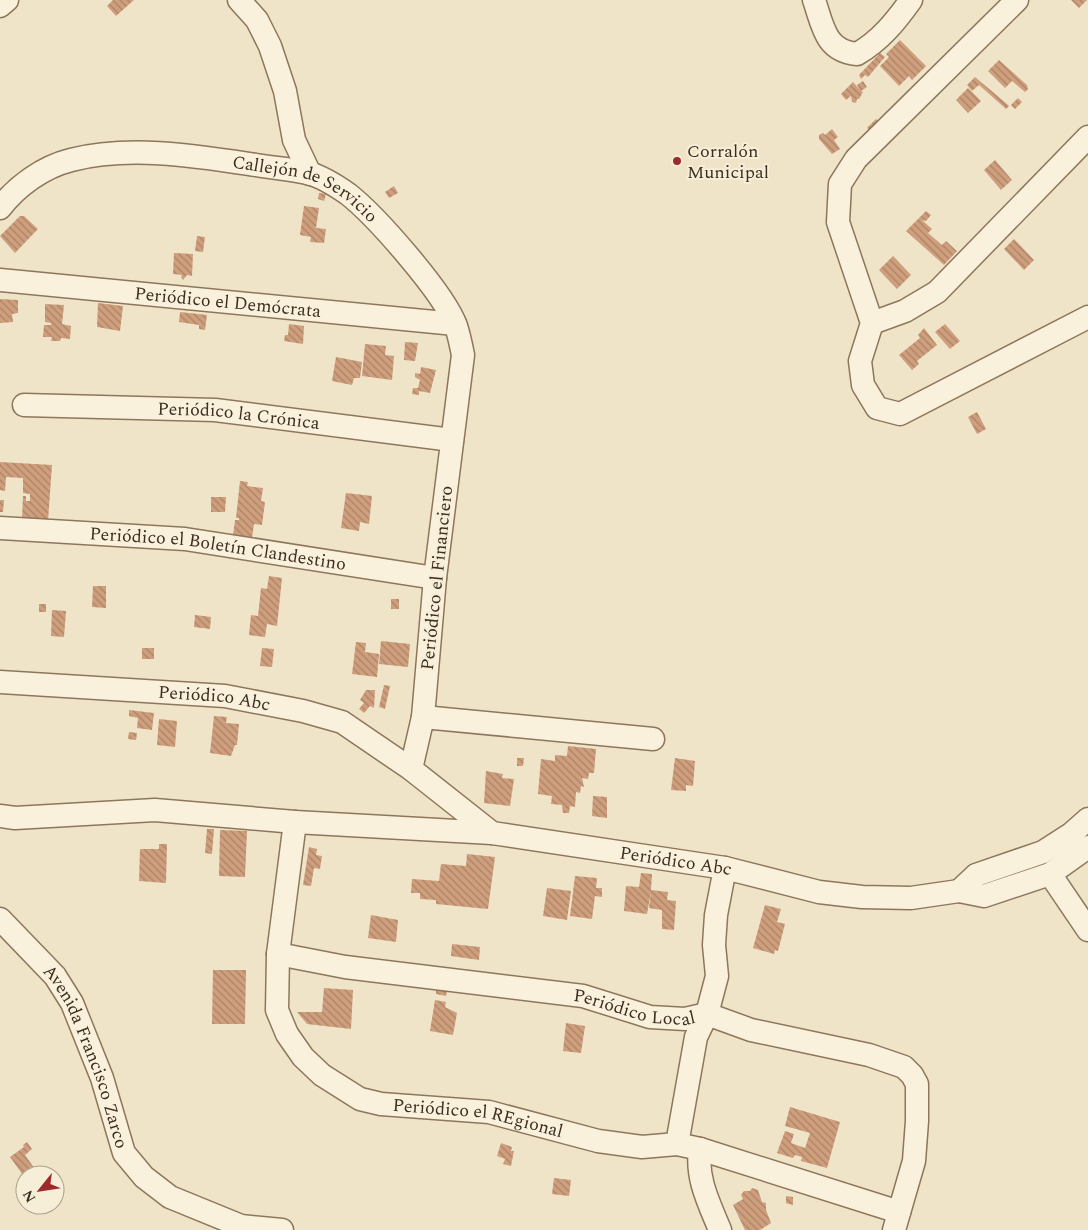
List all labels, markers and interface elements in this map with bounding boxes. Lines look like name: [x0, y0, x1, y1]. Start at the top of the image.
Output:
place label: Corralón Municipal: [687, 138, 769, 186]
street label: Callejón de Servicio: [231, 148, 385, 229]
marker: Corralón Municipal: [671, 155, 683, 167]
street label: Periódico el Demócrata: [133, 280, 323, 325]
street label: Periódico la Crónica: [157, 395, 322, 437]
street label: Periódico el Financiero: [414, 484, 460, 672]
street label: Periódico el Boletín Clandestino: [89, 520, 348, 577]
street label: Periódico Abc: [157, 678, 273, 718]
street label: Periódico Abc: [618, 839, 735, 883]
street label: Avenida Francisco Zarco: [37, 958, 135, 1152]
street label: Periódico Local: [572, 981, 698, 1033]
street label: Periódico el REgional: [392, 1091, 566, 1145]
north arrow: [15, 1165, 65, 1215]
text: N: [17, 1186, 41, 1206]

